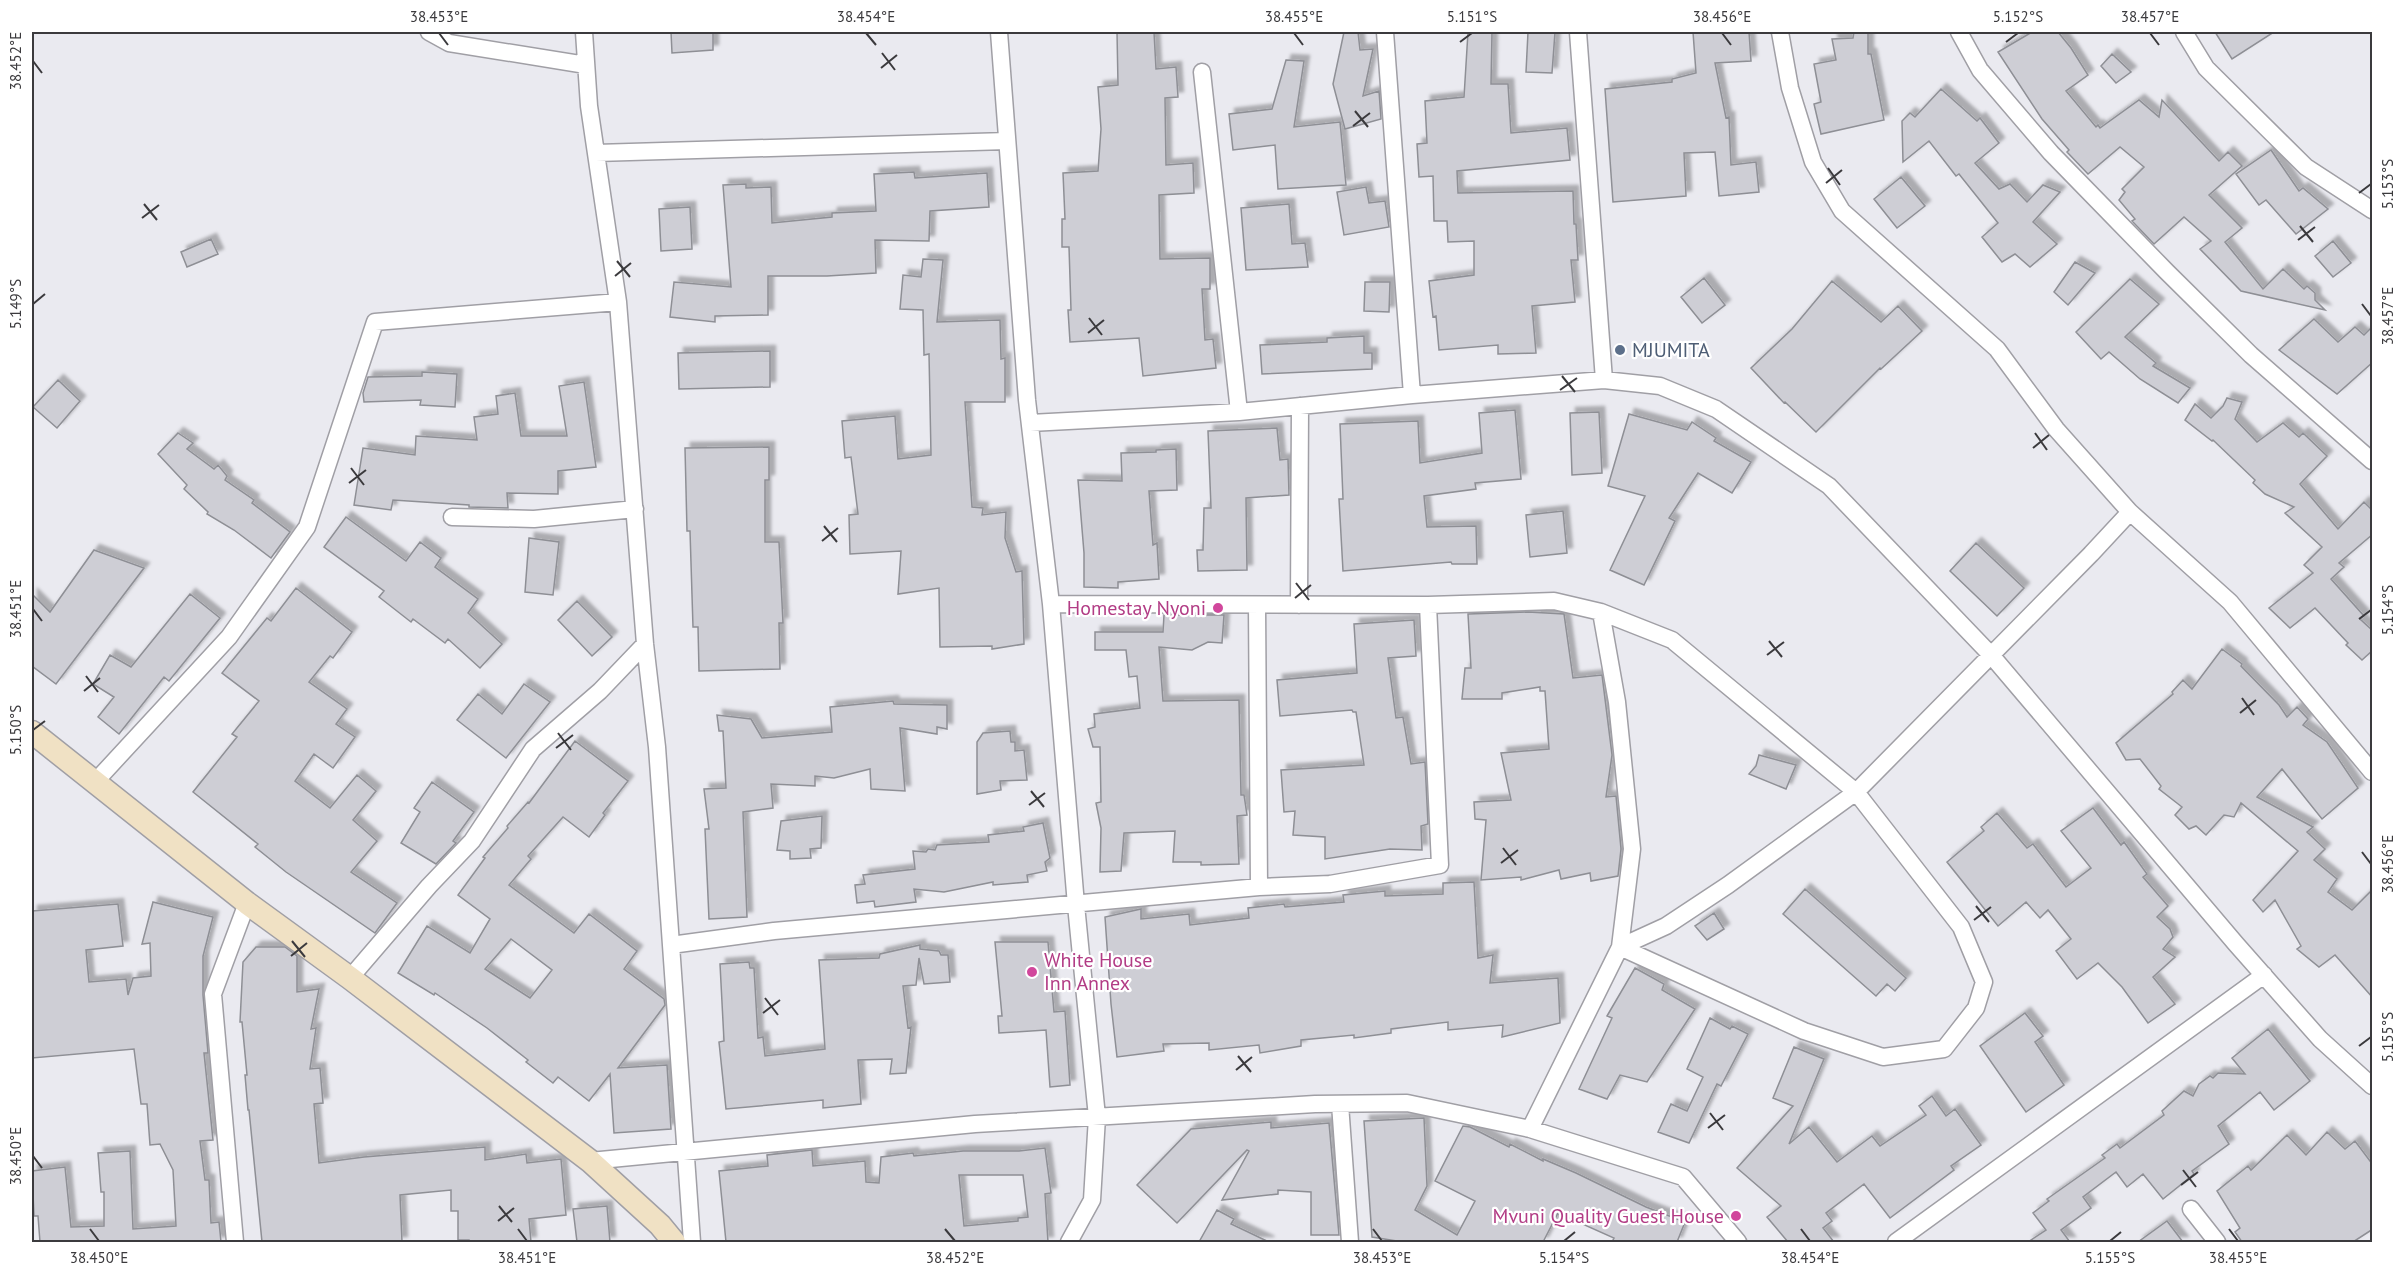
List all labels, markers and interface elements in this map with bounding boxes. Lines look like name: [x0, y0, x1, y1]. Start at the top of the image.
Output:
text: 38.453°E: [410, 7, 468, 26]
text: 38.454°E: [837, 7, 895, 26]
text: 38.455°E: [1265, 7, 1323, 26]
text: 5.151°S: [1447, 7, 1497, 26]
text: 38.456°E: [1693, 7, 1751, 26]
text: 5.152°S: [1993, 7, 2043, 26]
text: 38.457°E: [2121, 7, 2179, 26]
text: 38.452°E: [6, 32, 25, 90]
text: 5.153°S: [2378, 159, 2397, 209]
text: 5.149°S: [6, 279, 25, 329]
text: 38.457°E: [2378, 287, 2397, 345]
place label: MJUMITA: [1632, 337, 1710, 363]
marker: MJUMITA: [1613, 343, 1627, 357]
text: 38.451°E: [6, 580, 25, 638]
text: 5.154°S: [2378, 585, 2397, 635]
place label: Homestay Nyoni: [1067, 595, 1206, 621]
marker: Homestay Nyoni: [1211, 601, 1225, 615]
text: 5.150°S: [6, 705, 25, 755]
text: 38.456°E: [2378, 835, 2397, 893]
place label: White House Inn Annex: [1044, 947, 1152, 996]
marker: White House Inn Annex: [1025, 965, 1039, 979]
text: 5.155°S: [2378, 1012, 2397, 1062]
text: 38.450°E: [6, 1127, 25, 1185]
place label: Mvuni Quality Guest House: [1493, 1203, 1724, 1229]
marker: Mvuni Quality Guest House: [1729, 1209, 1743, 1223]
text: 38.450°E: [70, 1248, 128, 1267]
text: 38.451°E: [498, 1248, 556, 1267]
text: 38.452°E: [926, 1248, 984, 1267]
text: 38.453°E: [1353, 1248, 1411, 1267]
text: 5.154°S: [1539, 1248, 1589, 1267]
text: 38.454°E: [1781, 1248, 1839, 1267]
text: 5.155°S: [2085, 1248, 2135, 1267]
text: 38.455°E: [2209, 1248, 2267, 1267]

